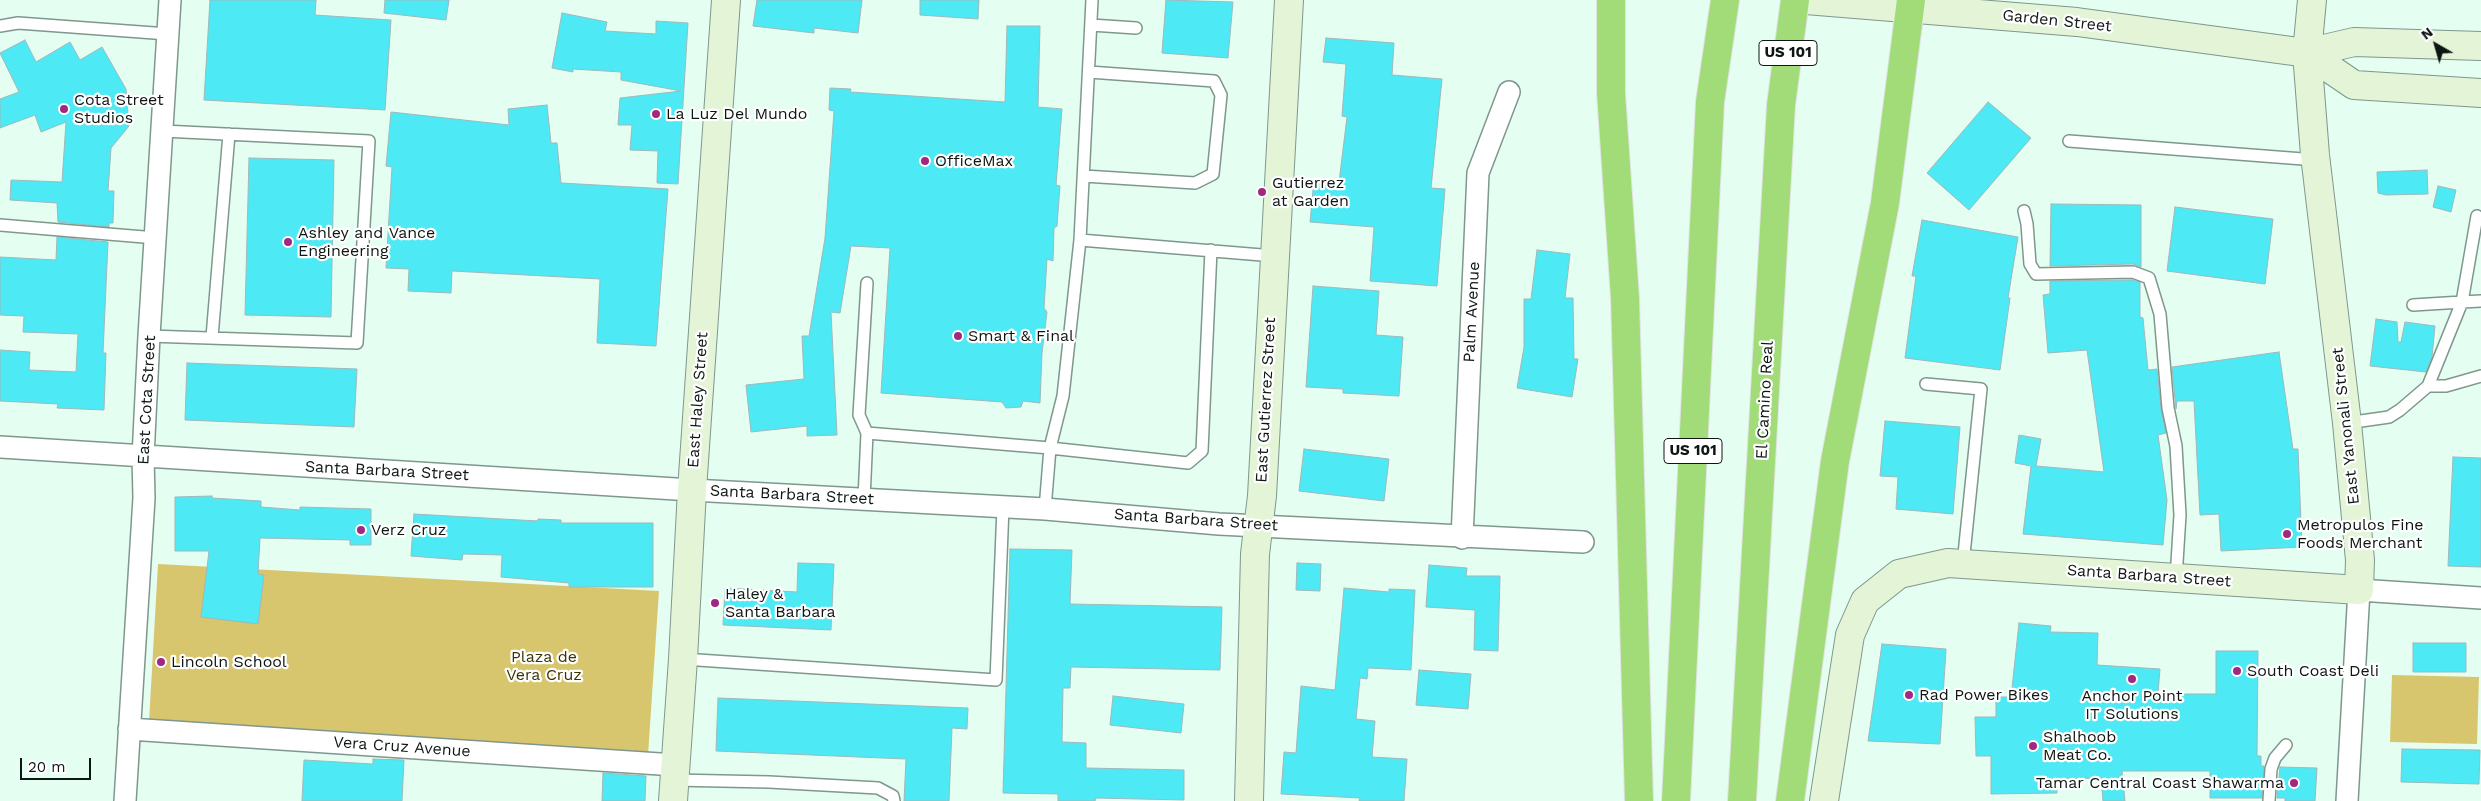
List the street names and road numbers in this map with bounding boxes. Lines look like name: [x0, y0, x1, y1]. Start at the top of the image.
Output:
street label: Garden Street: [2001, 6, 2113, 36]
road number: US 101: [1759, 40, 1817, 66]
street label: Palm Avenue: [1460, 261, 1484, 363]
street label: East Gutierrez Street: [1252, 317, 1280, 483]
street label: East Haley Street: [684, 331, 712, 469]
street label: East Cota Street: [134, 335, 160, 465]
street label: El Camino Real: [1752, 340, 1778, 460]
street label: East Yanonali Street: [2328, 346, 2364, 506]
road number: US 101: [1664, 438, 1722, 464]
street label: Santa Barbara Street: [304, 457, 470, 485]
street label: Santa Barbara Street: [709, 481, 875, 509]
street label: Santa Barbara Street: [1113, 505, 1279, 535]
street label: Santa Barbara Street: [2066, 561, 2232, 591]
street label: Vera Cruz Avenue: [333, 733, 471, 761]

